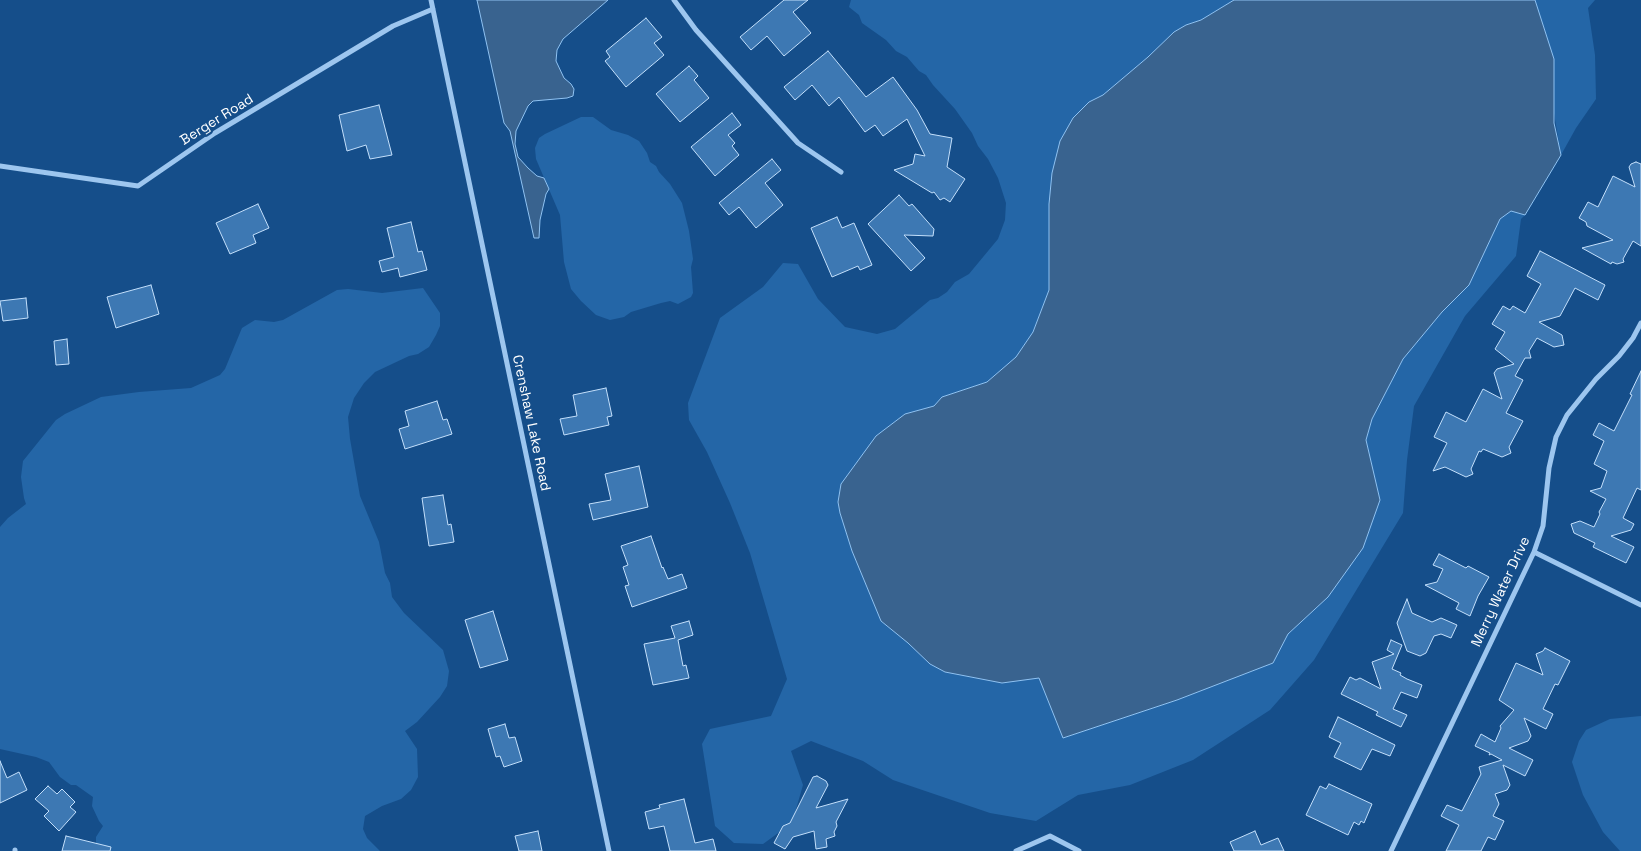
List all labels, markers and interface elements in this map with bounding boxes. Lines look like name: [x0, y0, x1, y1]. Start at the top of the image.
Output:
street label: Berger Road: [177, 91, 257, 149]
street label: Crenshaw Lake Road: [508, 353, 554, 493]
street label: Merry Water Drive: [1468, 534, 1534, 650]

